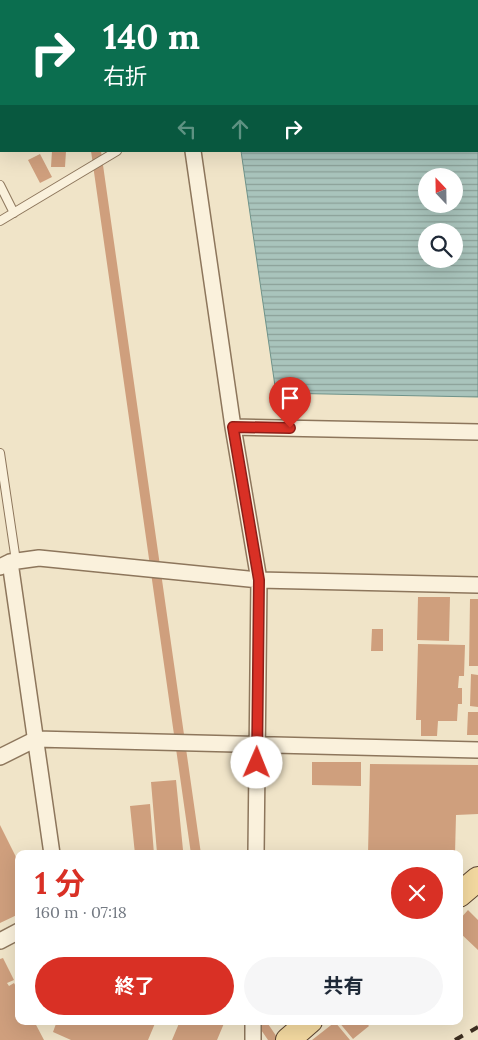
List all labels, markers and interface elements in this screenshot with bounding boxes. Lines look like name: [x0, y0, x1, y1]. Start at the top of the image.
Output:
text: 140 m: [103, 14, 200, 59]
icon: right: [20, 20, 85, 85]
text: 右折: [103, 62, 147, 90]
icon: left: [173, 115, 201, 143]
icon: ahead: [226, 115, 254, 143]
icon: right: [279, 115, 307, 143]
north arrow: [418, 168, 462, 212]
map controls: [418, 168, 463, 268]
button: search: [418, 223, 463, 268]
pin: [269, 377, 311, 428]
icon: arrive: [276, 384, 304, 412]
position arrow: [230, 736, 282, 788]
text: 1 分: [35, 864, 85, 902]
button: close: [391, 867, 443, 919]
text: 160 m · 07:18: [35, 902, 127, 922]
button: 終了: [35, 957, 234, 1015]
button: 共有: [244, 957, 443, 1015]

